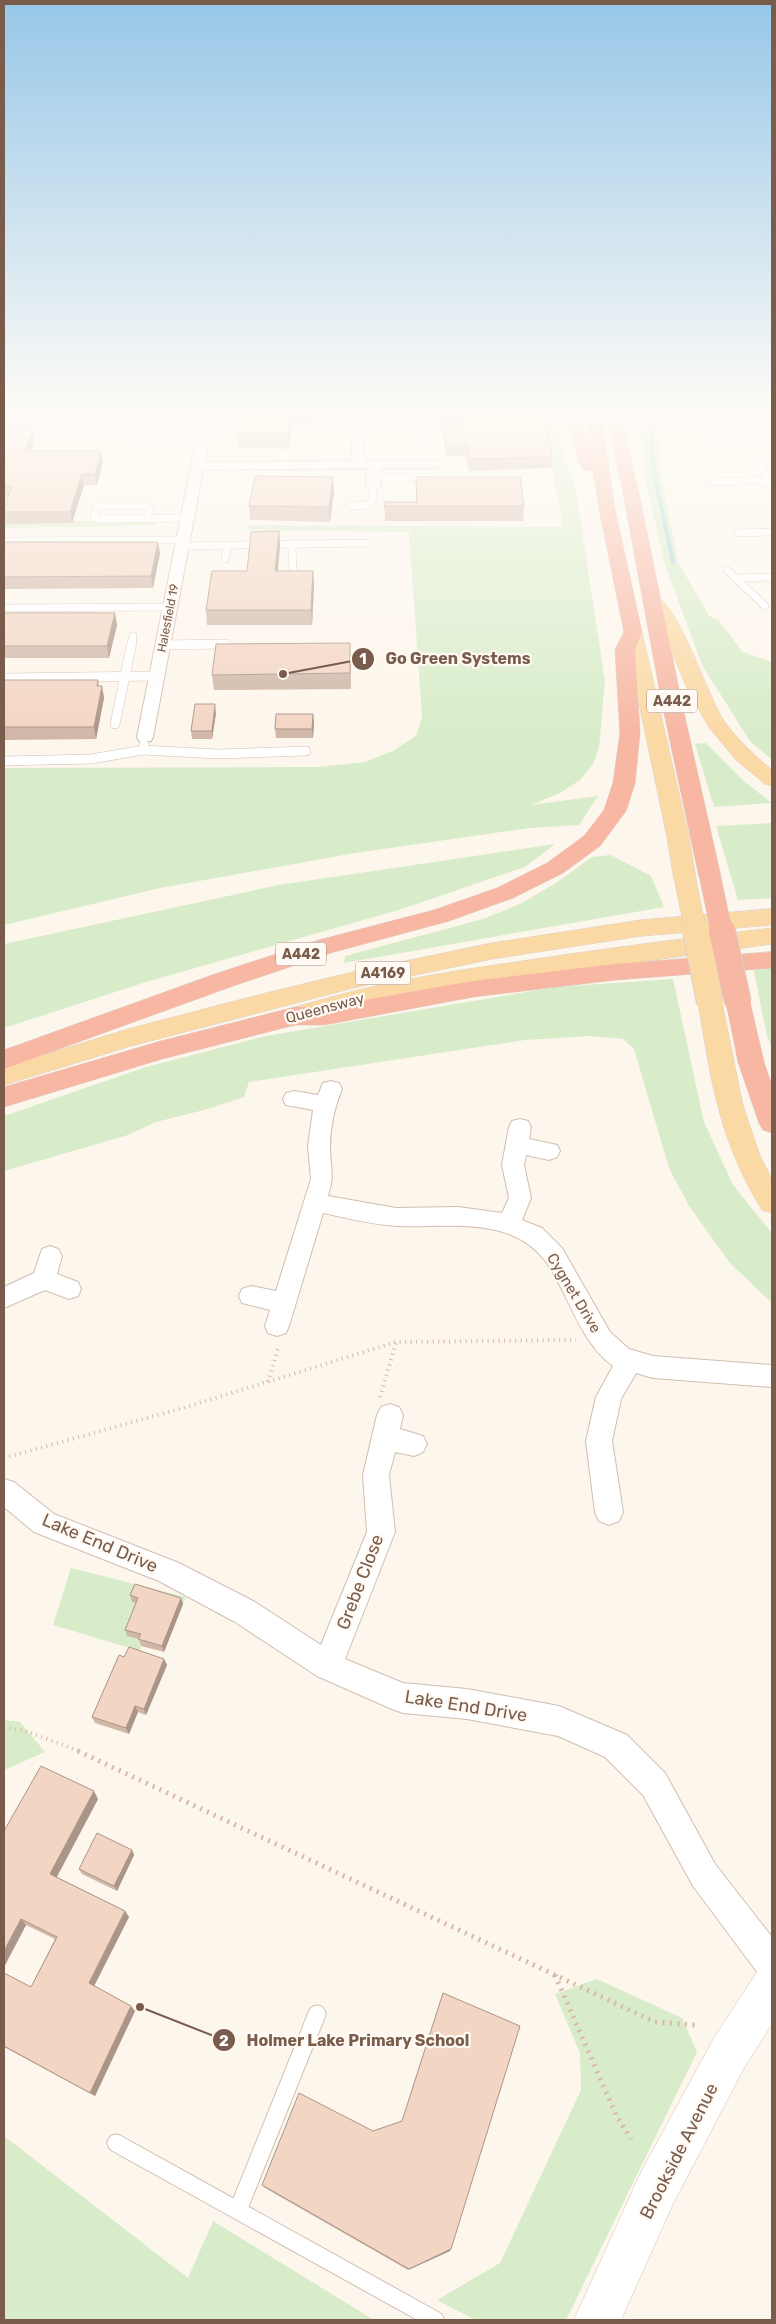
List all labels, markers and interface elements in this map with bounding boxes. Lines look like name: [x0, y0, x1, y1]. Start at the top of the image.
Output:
street label: Halesfield 19: [154, 583, 182, 653]
callout: Go Green Systems: [351, 643, 541, 674]
text: Go Green Systems: [385, 649, 531, 668]
text: 1: [359, 650, 367, 668]
road number: A442: [647, 689, 697, 712]
road number: A442: [276, 942, 326, 966]
road number: A4169: [356, 961, 410, 984]
street label: Queensway: [284, 989, 366, 1027]
street label: Cygnet Drive: [543, 1250, 605, 1336]
street label: Lake End Drive: [39, 1509, 161, 1577]
street label: Grebe Close: [332, 1531, 388, 1633]
street label: Lake End Drive: [403, 1685, 529, 1727]
callout: Holmer Lake Primary School: [211, 2025, 480, 2056]
text: Holmer Lake Primary School: [247, 2031, 469, 2050]
text: 2: [219, 2032, 229, 2050]
street label: Brookside Avenue: [635, 2079, 723, 2223]

